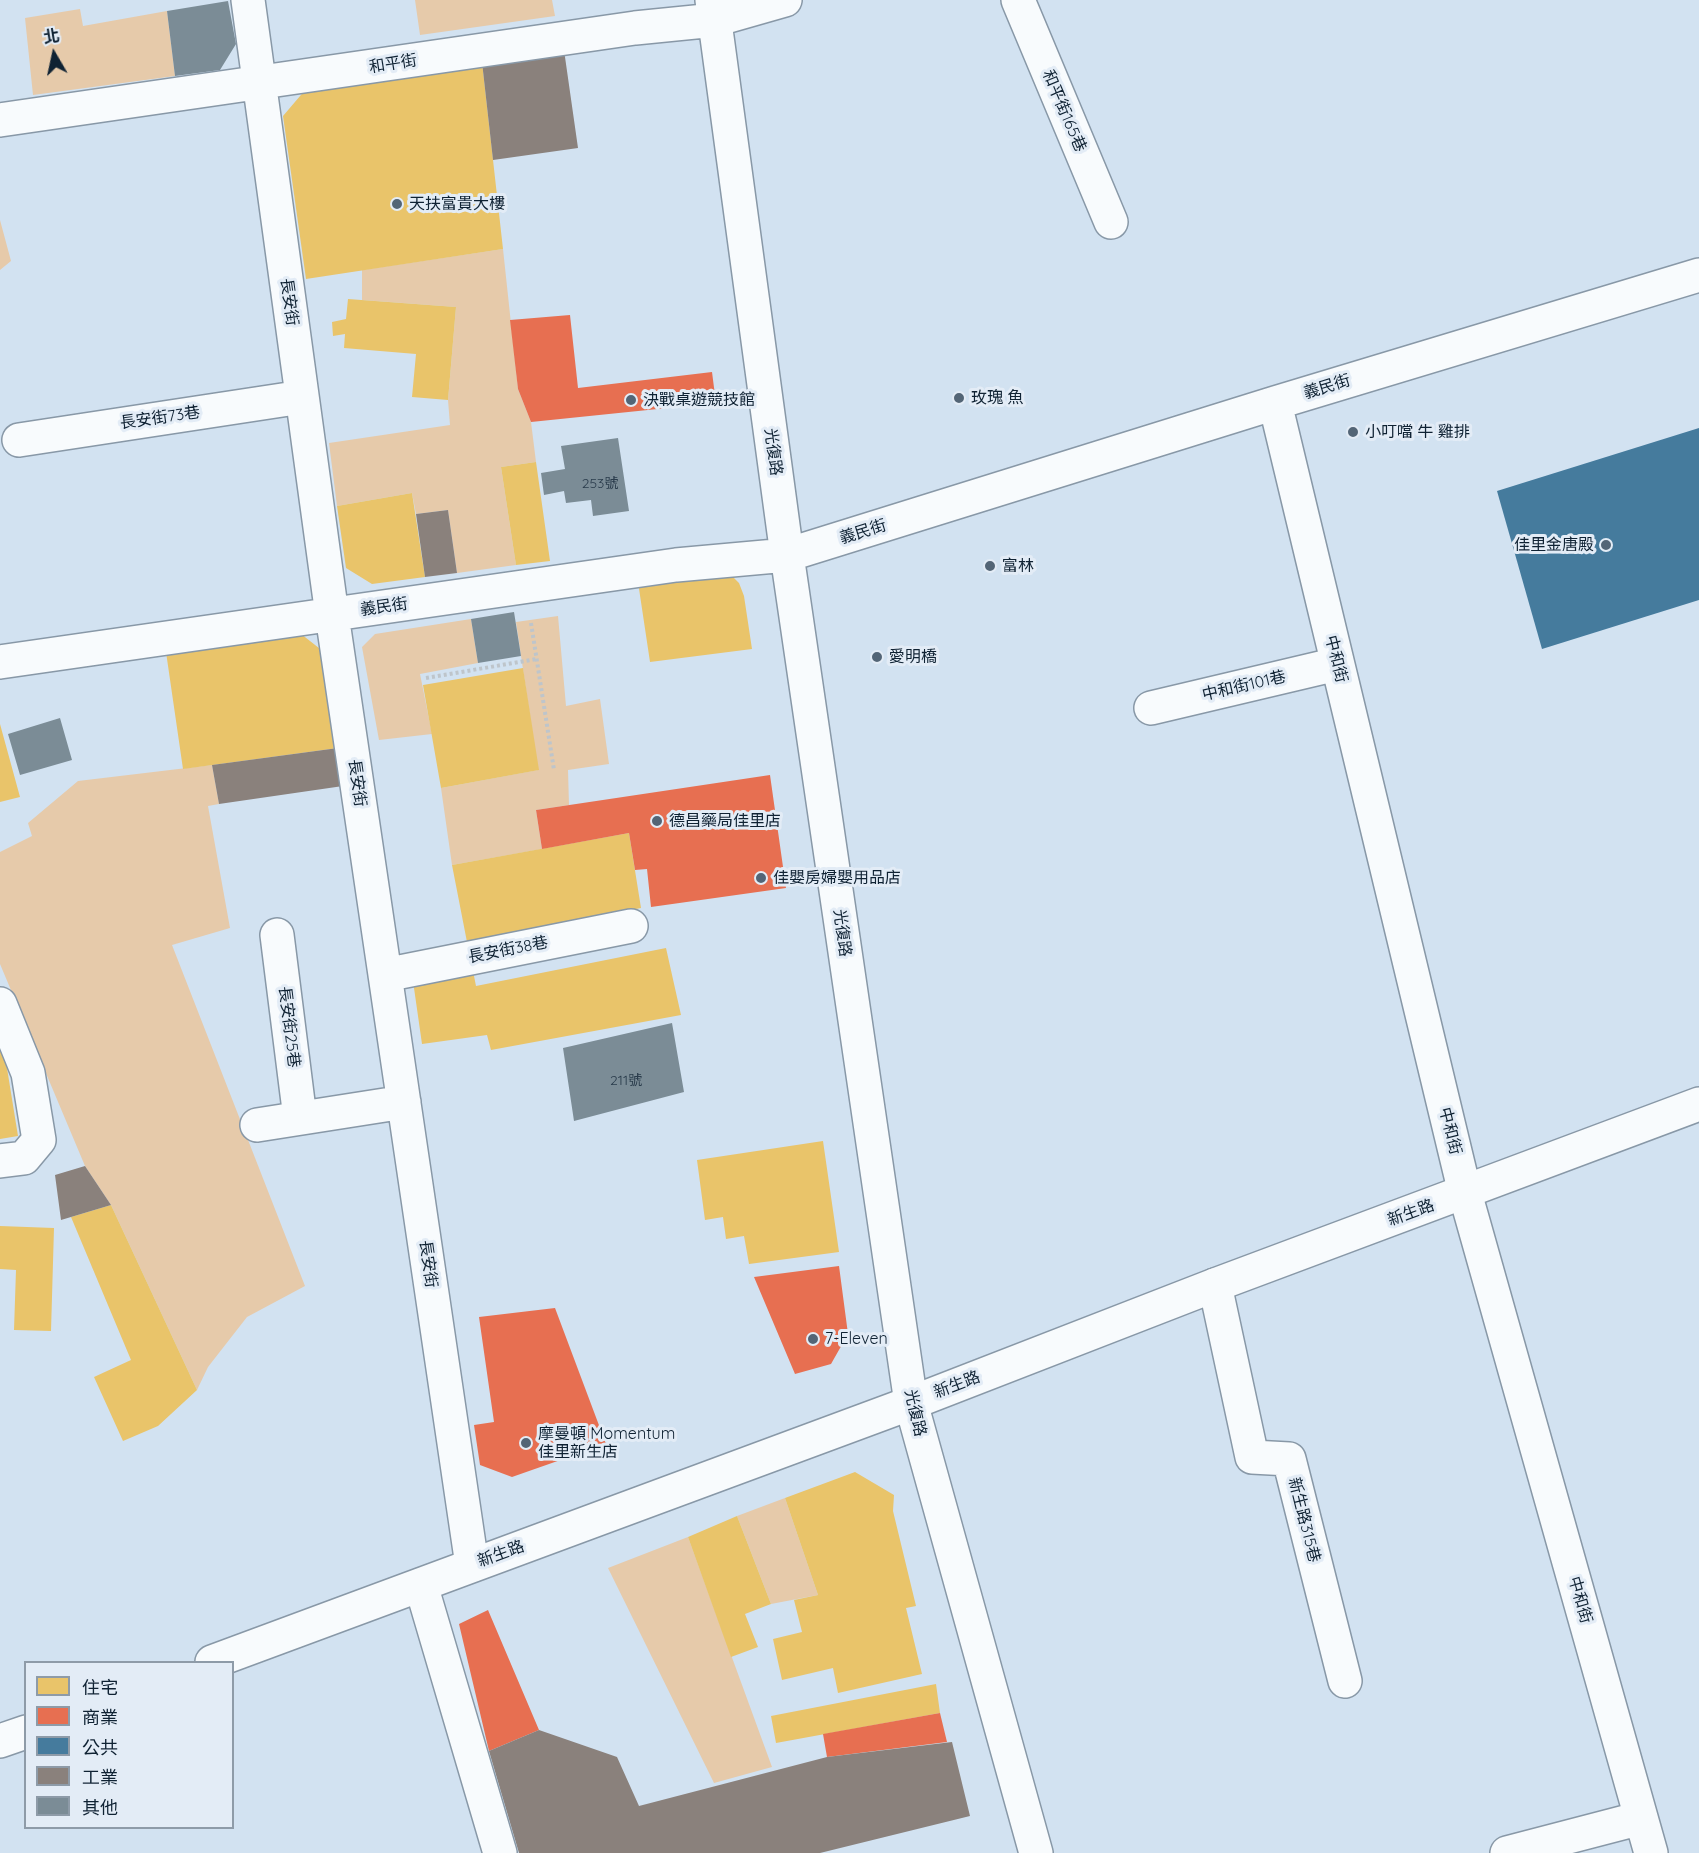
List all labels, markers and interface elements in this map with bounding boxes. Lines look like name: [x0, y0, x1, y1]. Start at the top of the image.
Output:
north arrow: [24, 24, 84, 84]
text: 北: [42, 25, 61, 47]
street label: 和平街: [368, 51, 418, 77]
street label: 和平街165巷: [1038, 67, 1090, 155]
place label: 天扶富貴大樓: [409, 194, 505, 214]
marker: 天扶富貴大樓: [390, 197, 404, 211]
street label: 長安街: [276, 277, 302, 327]
street label: 義民街: [1301, 371, 1353, 403]
place label: 玫瑰 魚: [971, 388, 1023, 408]
place label: 決戰桌遊競技館: [643, 390, 755, 410]
marker: 玫瑰 魚: [952, 391, 966, 405]
marker: 決戰桌遊競技館: [624, 393, 638, 407]
street label: 長安街73巷: [119, 403, 201, 433]
place label: 小叮噹 牛 雞排: [1365, 422, 1470, 442]
marker: 小叮噹 牛 雞排: [1346, 425, 1360, 439]
street label: 光復路: [760, 427, 786, 477]
house number: 253號: [582, 476, 618, 492]
street label: 義民街: [837, 516, 889, 548]
place label: 佳里金唐殿: [1514, 535, 1594, 555]
marker: 佳里金唐殿: [1599, 538, 1613, 552]
place label: 富林: [1002, 556, 1034, 576]
marker: 富林: [983, 559, 997, 573]
street label: 義民街: [359, 594, 409, 620]
street label: 中和街: [1321, 633, 1351, 685]
place label: 愛明橋: [889, 647, 937, 667]
marker: 愛明橋: [870, 650, 884, 664]
street label: 中和街101巷: [1200, 667, 1288, 705]
street label: 長安街: [344, 758, 370, 808]
place label: 德昌藥局佳里店: [669, 811, 781, 831]
marker: 德昌藥局佳里店: [650, 814, 664, 828]
place label: 佳嬰房婦嬰用品店: [773, 868, 901, 888]
marker: 佳嬰房婦嬰用品店: [754, 871, 768, 885]
street label: 光復路: [829, 908, 855, 958]
street label: 長安街38巷: [466, 933, 550, 967]
street label: 長安街25巷: [275, 985, 303, 1069]
house number: 211號: [610, 1073, 642, 1089]
street label: 中和街: [1435, 1105, 1465, 1157]
street label: 新生路: [1385, 1196, 1437, 1230]
street label: 長安街: [415, 1239, 441, 1289]
place label: 7-Eleven: [825, 1329, 888, 1349]
marker: 7-Eleven: [806, 1332, 820, 1346]
street label: 新生路: [931, 1367, 983, 1403]
street label: 光復路: [900, 1387, 930, 1439]
place label: 摩曼頓 Momentum 佳里新生店: [538, 1424, 675, 1462]
marker: 摩曼頓 Momentum 佳里新生店: [519, 1436, 533, 1450]
street label: 新生路315巷: [1284, 1475, 1324, 1565]
street label: 新生路: [475, 1537, 527, 1571]
street label: 中和街: [1564, 1574, 1596, 1626]
legend: [24, 1661, 234, 1829]
text: 住宅: [82, 1676, 118, 1699]
text: 商業: [82, 1706, 118, 1729]
text: 公共: [82, 1736, 118, 1759]
text: 工業: [82, 1766, 118, 1789]
text: 其他: [82, 1796, 118, 1819]

